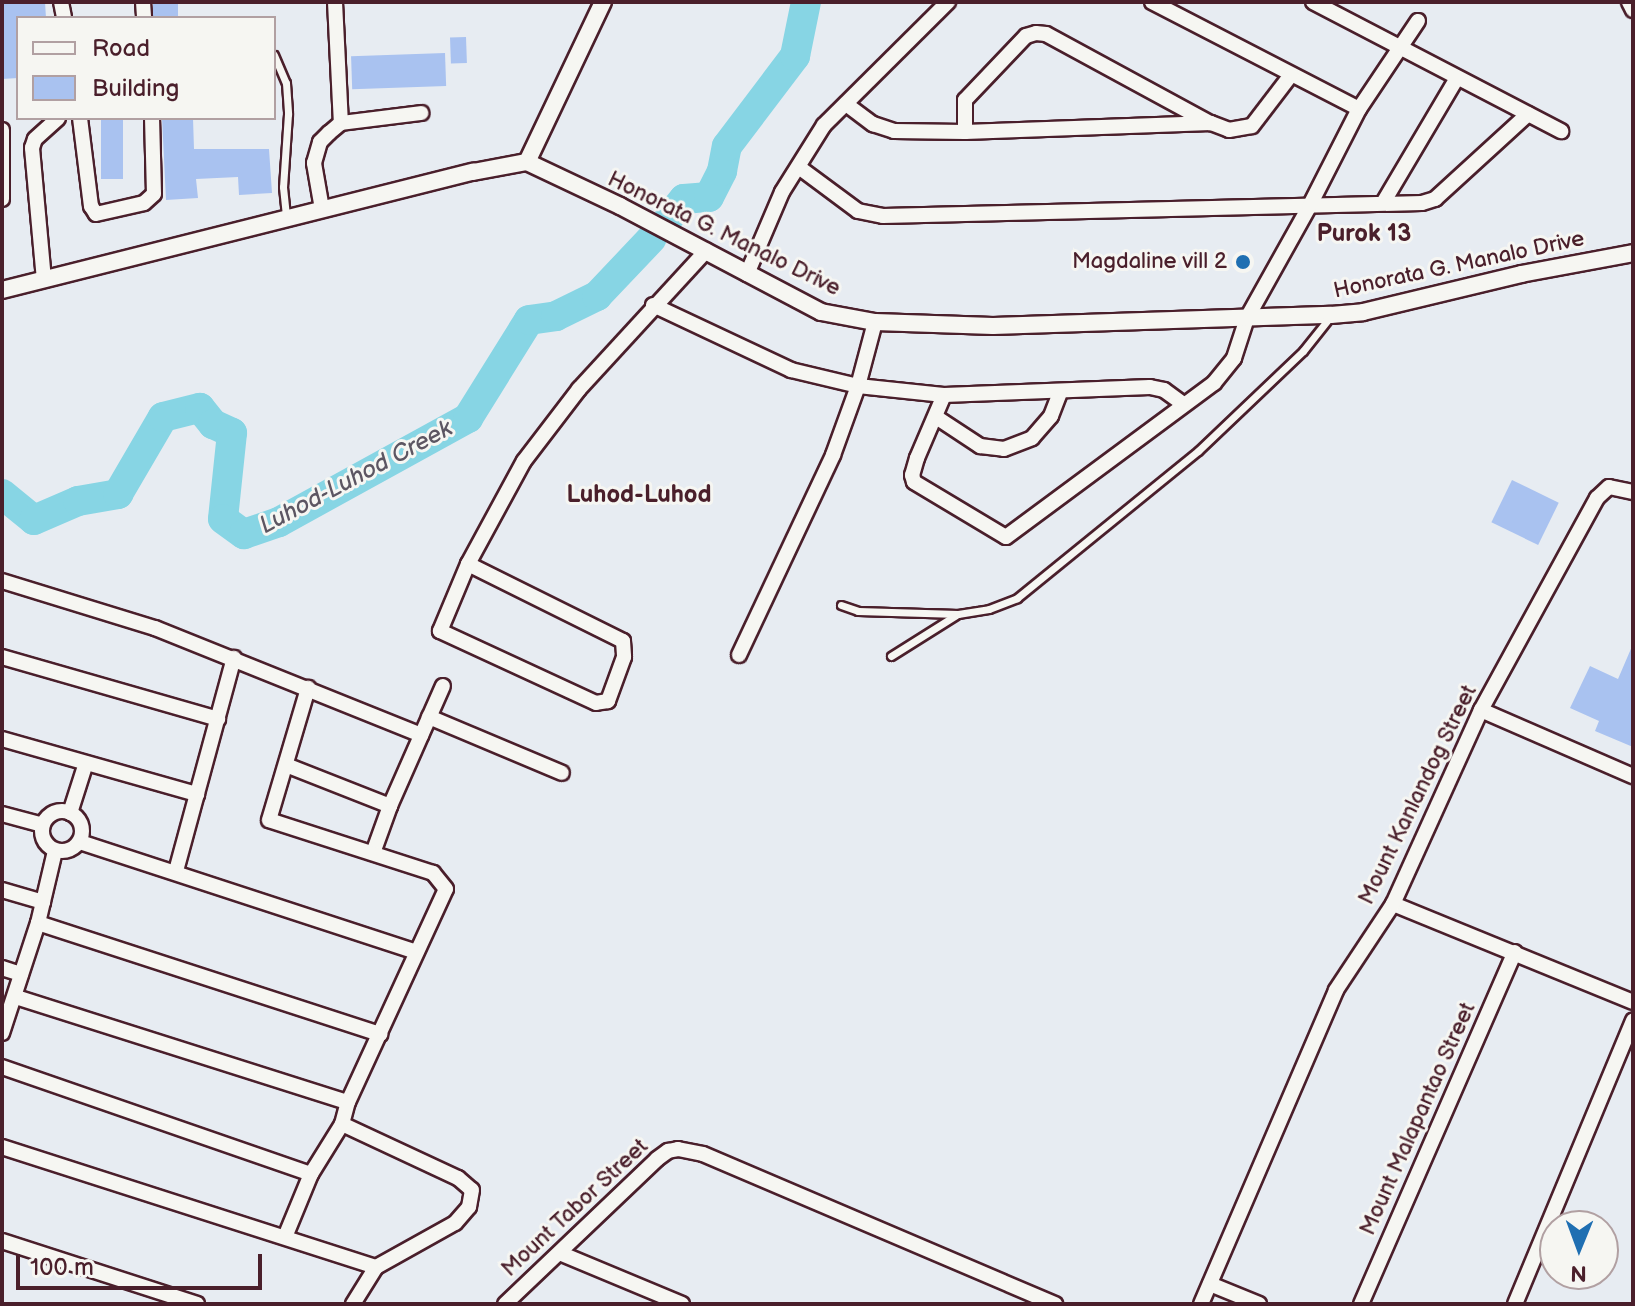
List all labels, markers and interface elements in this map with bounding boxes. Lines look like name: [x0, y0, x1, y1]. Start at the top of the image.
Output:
legend: [16, 16, 276, 120]
text: Road: [92, 34, 150, 63]
text: Building: [92, 74, 179, 103]
street label: Honorata G. Manalo Drive: [603, 166, 845, 302]
district label: Purok 13: [1317, 220, 1411, 248]
street label: Honorata G. Manalo Drive: [1331, 226, 1587, 304]
place label: Magdaline vill 2: [1072, 249, 1227, 275]
marker: Magdaline vill 2: [1234, 253, 1252, 271]
water label: Luhod-Luhod Creek: [255, 414, 457, 540]
district label: Luhod-Luhod: [567, 481, 711, 509]
street label: Mount Kanlandog Street: [1353, 681, 1483, 909]
street label: Mount Malapantao Street: [1355, 998, 1481, 1240]
street label: Mount Tabor Street: [496, 1133, 654, 1283]
north arrow: [1539, 1210, 1619, 1290]
scale bar: [20, 1238, 266, 1288]
text: 100 m: [30, 1253, 94, 1282]
text: N: [1570, 1259, 1587, 1286]

